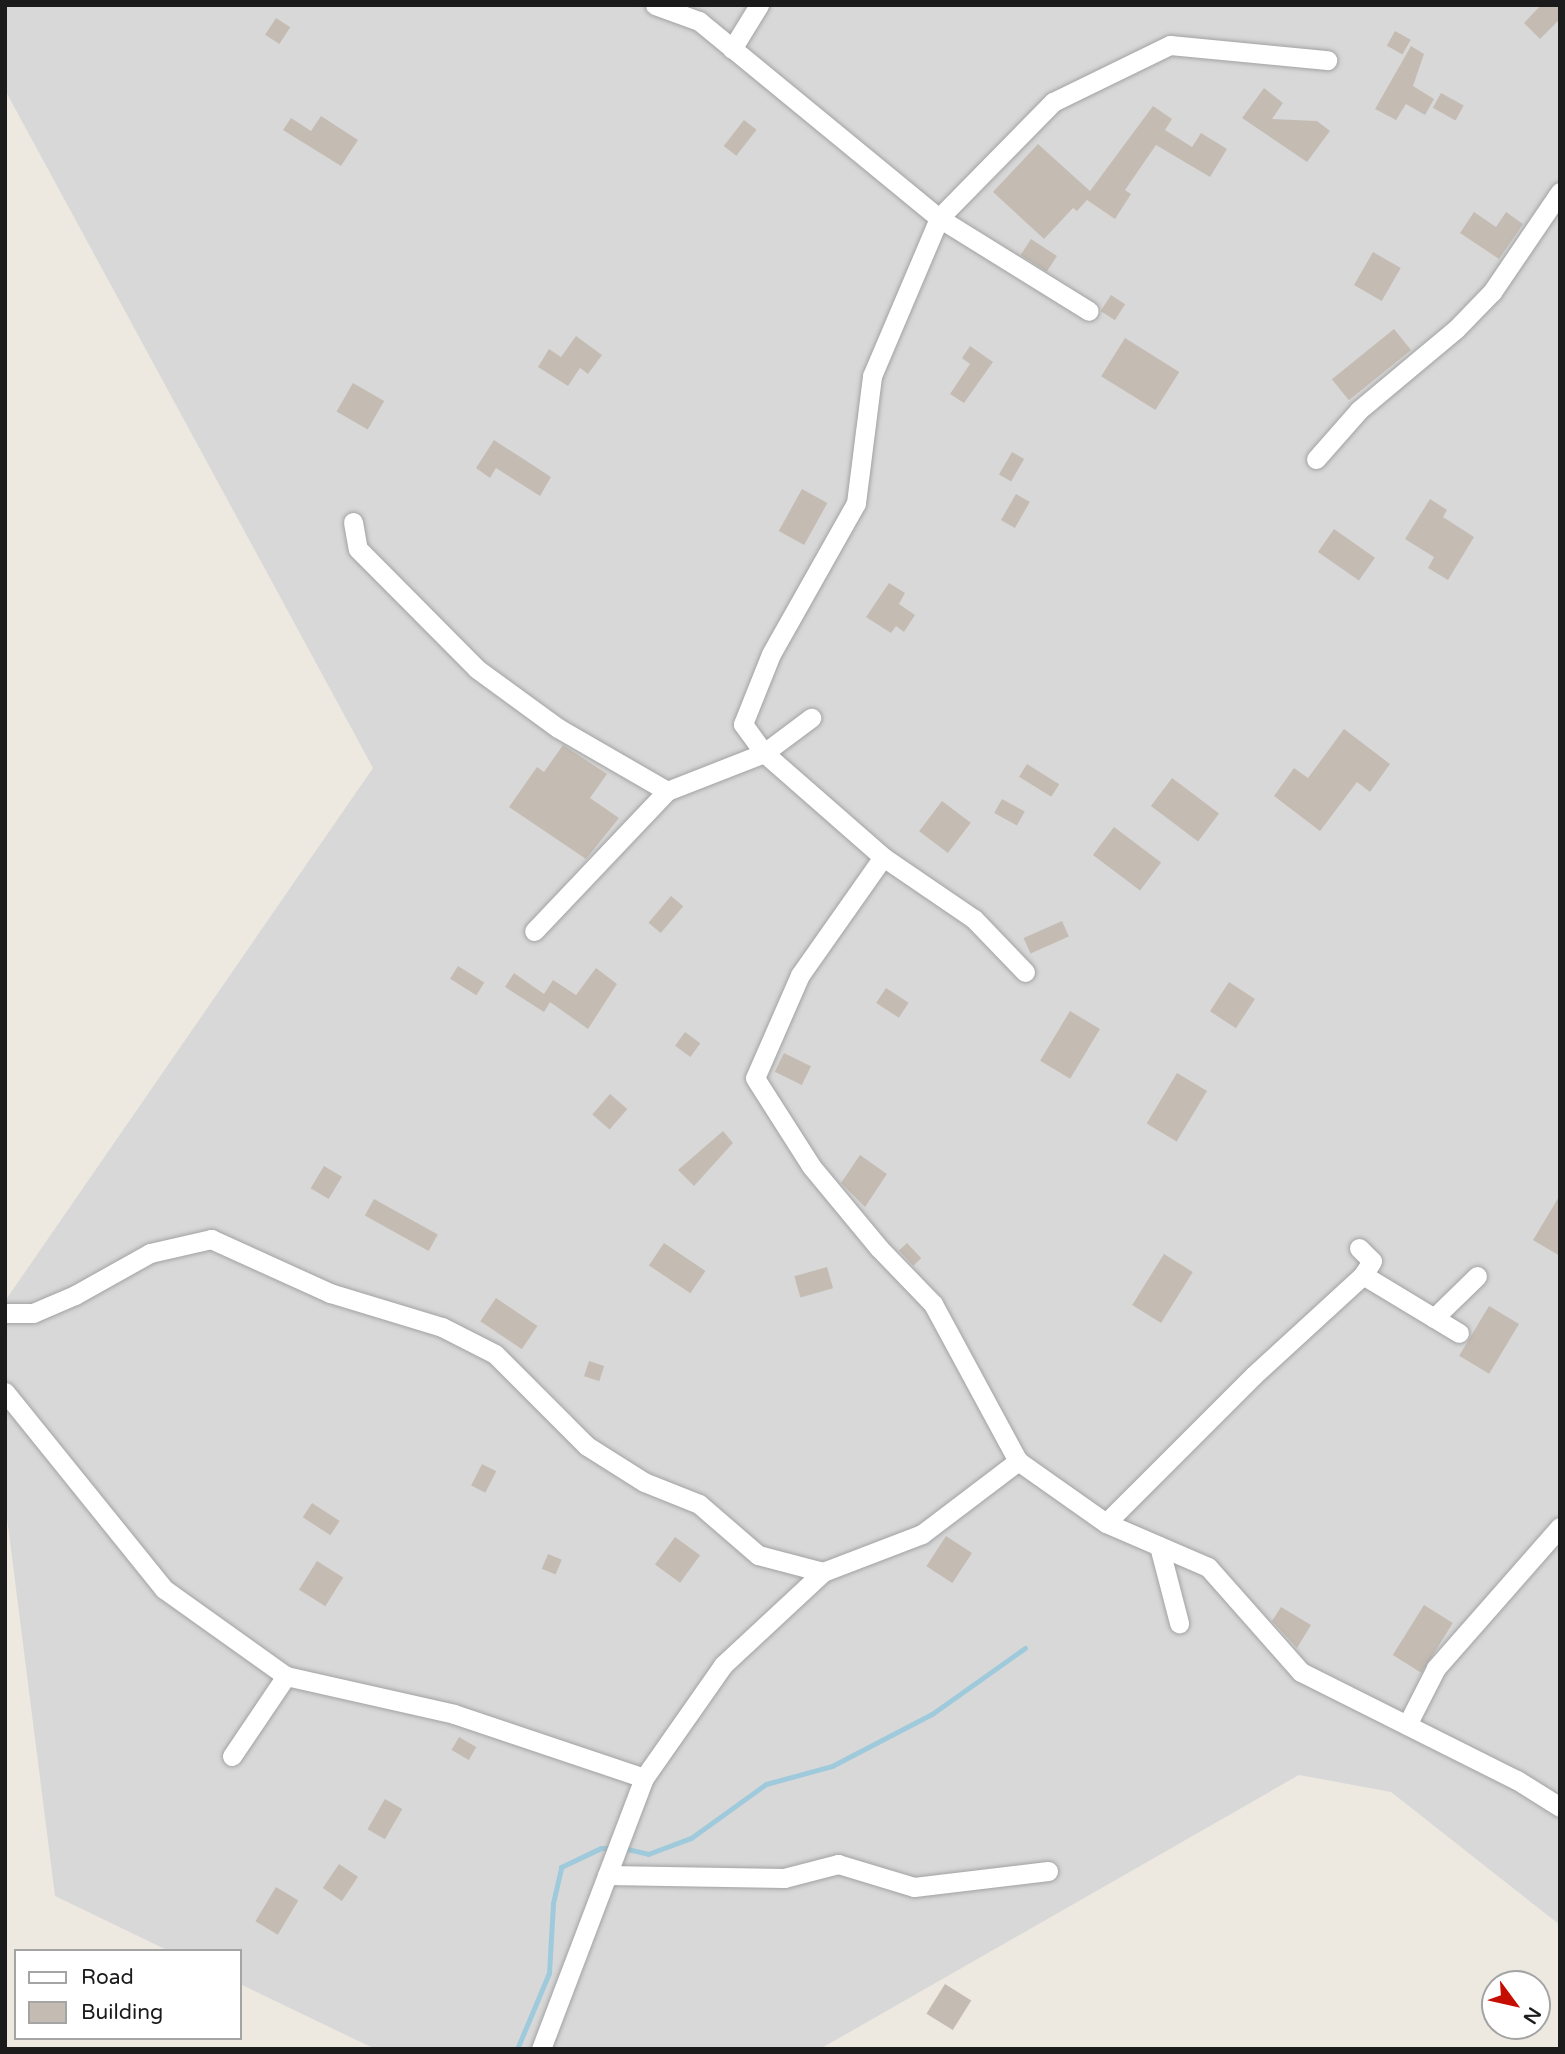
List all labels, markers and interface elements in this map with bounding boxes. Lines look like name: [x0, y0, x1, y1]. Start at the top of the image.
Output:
legend: [14, 1949, 242, 2040]
text: Road: [81, 1965, 134, 1990]
north arrow: [1481, 1970, 1551, 2040]
text: Building: [81, 2000, 163, 2025]
text: N: [1519, 2003, 1545, 2028]

